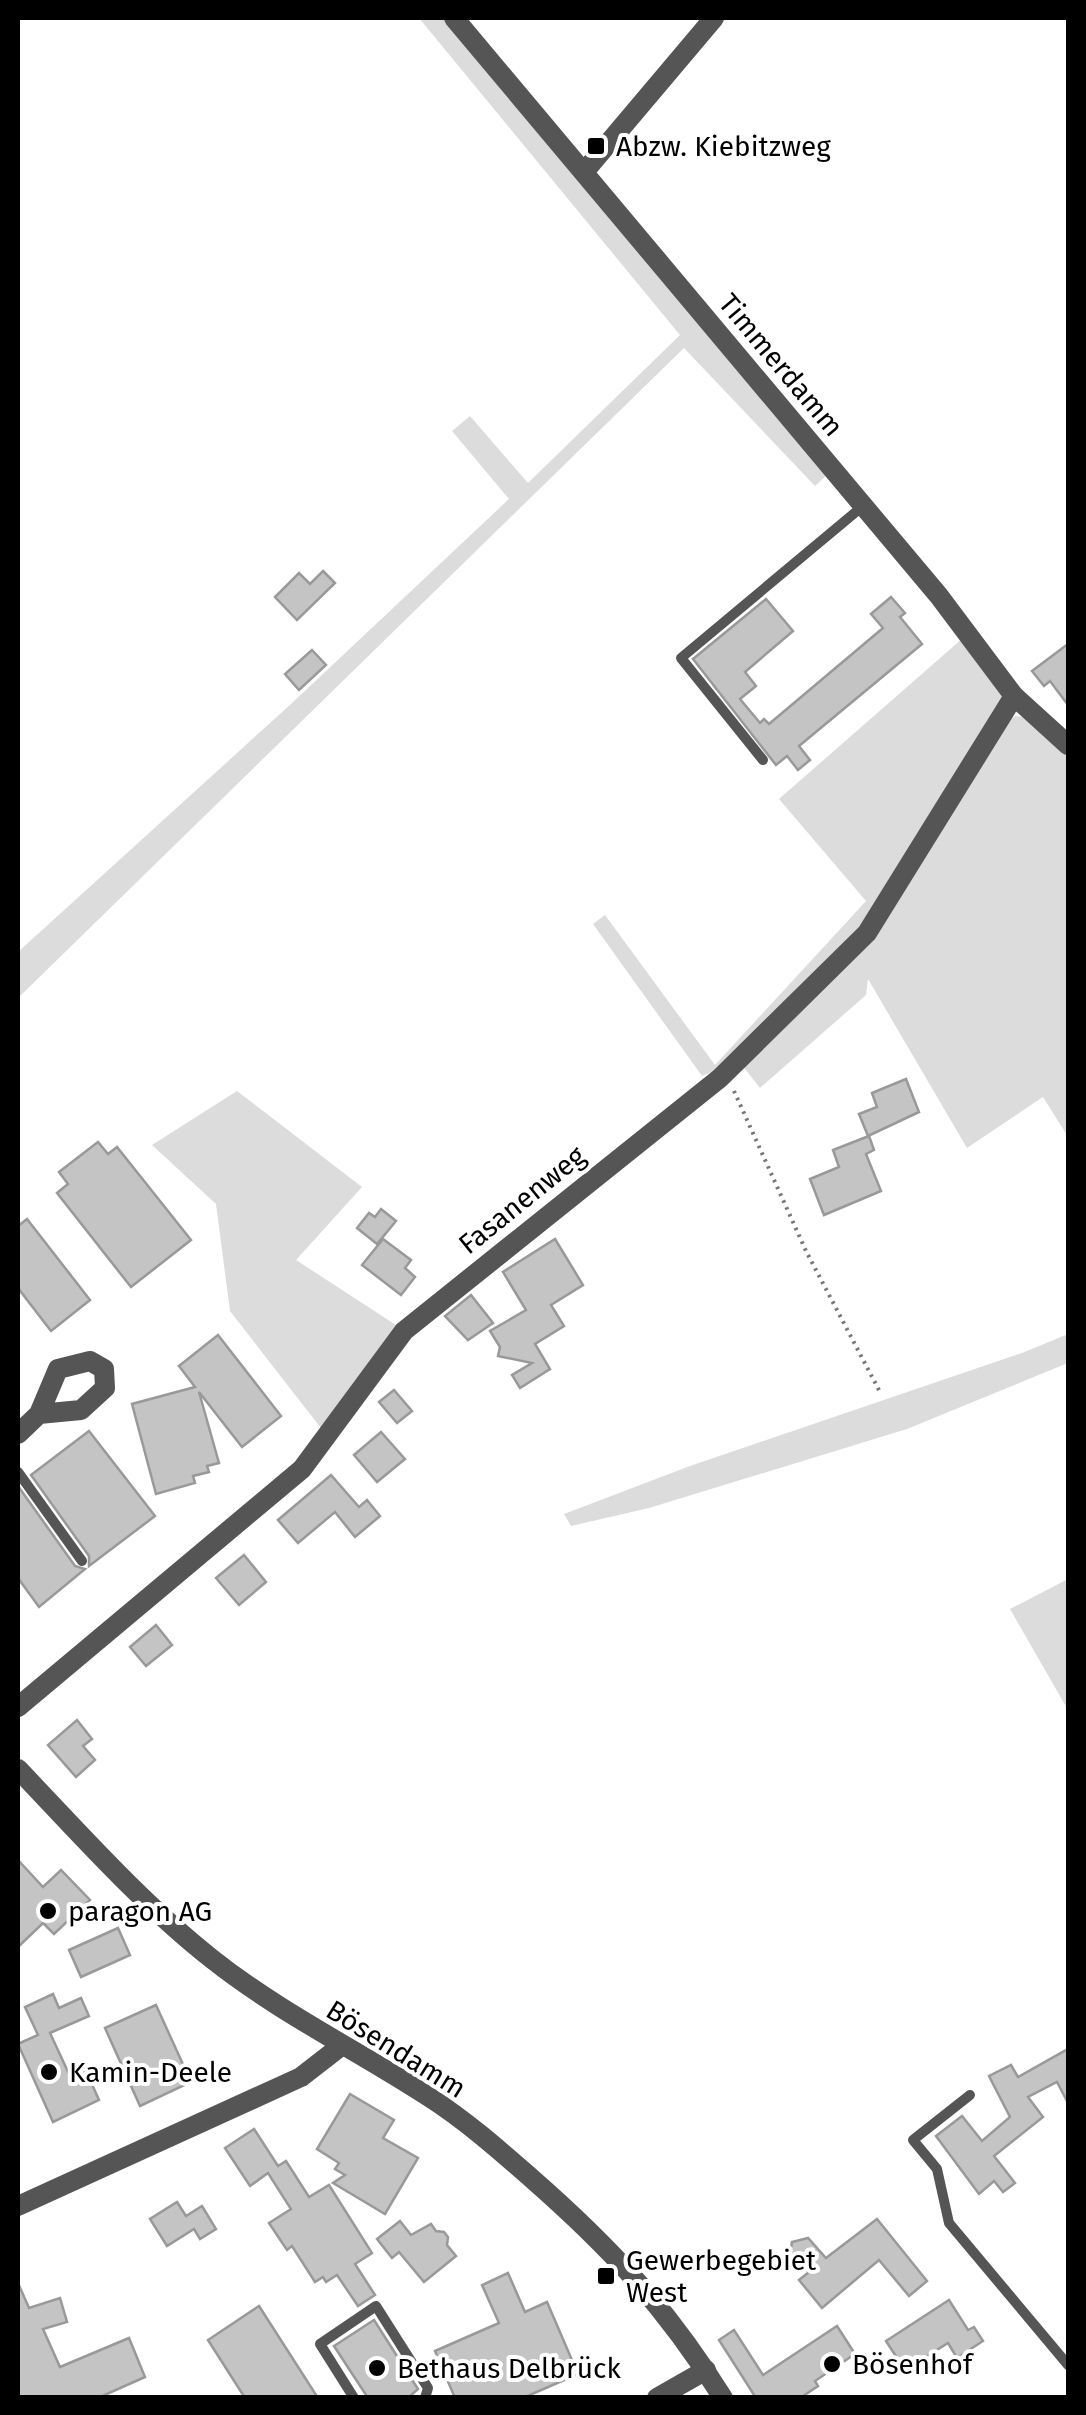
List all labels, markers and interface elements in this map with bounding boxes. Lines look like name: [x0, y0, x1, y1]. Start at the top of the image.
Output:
place label: Abzw. Kiebitzweg: [616, 130, 831, 163]
marker: Abzw. Kiebitzweg: [585, 135, 607, 157]
street label: Timmerdamm: [712, 287, 850, 443]
street label: Fasanenweg: [452, 1139, 592, 1261]
place label: paragon AG: [68, 1895, 212, 1928]
marker: paragon AG: [37, 1900, 59, 1922]
street label: Bösendamm: [320, 1993, 472, 2105]
place label: Kamin-Deele: [69, 2056, 232, 2089]
marker: Kamin-Deele: [38, 2061, 60, 2083]
place label: Gewerbegebiet West: [626, 2244, 817, 2309]
marker: Gewerbegebiet West: [595, 2265, 617, 2287]
place label: Bösenhof: [852, 2348, 975, 2381]
place label: Bethaus Delbrück: [397, 2352, 621, 2385]
marker: Bösenhof: [821, 2353, 843, 2375]
marker: Bethaus Delbrück: [366, 2357, 388, 2379]

